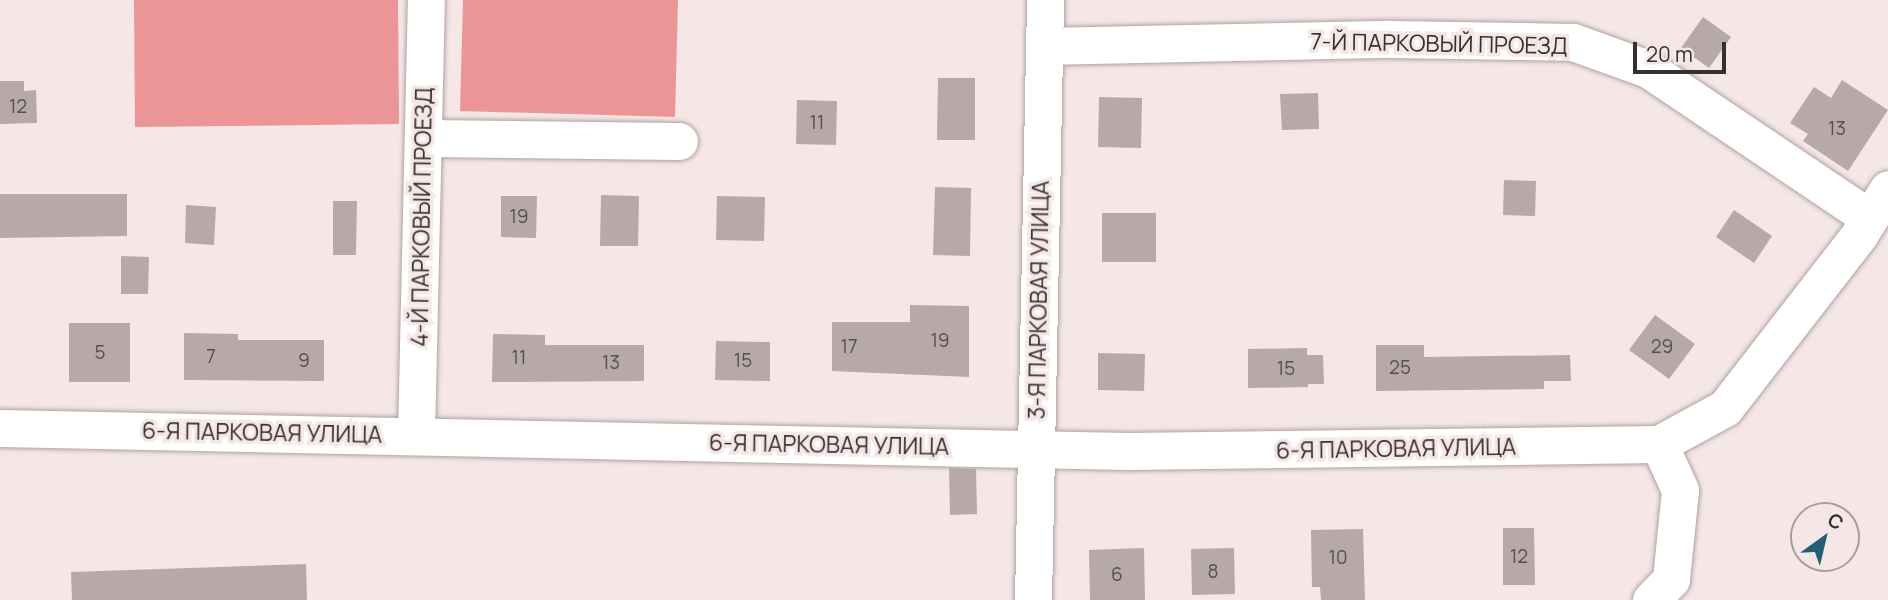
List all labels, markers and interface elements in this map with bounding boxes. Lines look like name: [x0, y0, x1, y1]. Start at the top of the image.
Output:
street label: 7-Й ПАРКОВЫЙ ПРОЕЗД: [1310, 27, 1568, 59]
scale bar: [1636, 28, 1729, 72]
text: 20 m: [1646, 40, 1693, 68]
street label: 4-Й ПАРКОВЫЙ ПРОЕЗД: [405, 87, 437, 347]
house number: 12: [9, 96, 27, 118]
house number: 11: [810, 112, 824, 134]
house number: 13: [1828, 118, 1846, 140]
street label: 3-Я ПАРКОВАЯ УЛИЦА: [1022, 180, 1054, 420]
house number: 19: [509, 206, 529, 228]
house number: 19: [930, 330, 950, 352]
house number: 17: [841, 336, 857, 358]
house number: 29: [1651, 336, 1673, 358]
house number: 5: [95, 342, 105, 364]
house number: 7: [206, 346, 216, 368]
house number: 11: [512, 347, 526, 369]
house number: 9: [298, 350, 310, 372]
house number: 15: [734, 350, 752, 372]
house number: 13: [602, 352, 620, 374]
house number: 25: [1389, 357, 1411, 379]
house number: 15: [1277, 358, 1295, 380]
street label: 6-Я ПАРКОВАЯ УЛИЦА: [142, 416, 382, 448]
street label: 6-Я ПАРКОВАЯ УЛИЦА: [709, 428, 949, 460]
street label: 6-Я ПАРКОВАЯ УЛИЦА: [1276, 432, 1516, 464]
north arrow: [1790, 502, 1860, 572]
text: С: [1823, 507, 1849, 536]
house number: 12: [1510, 546, 1528, 568]
house number: 10: [1329, 547, 1347, 569]
house number: 8: [1207, 561, 1219, 583]
house number: 6: [1111, 564, 1123, 586]

